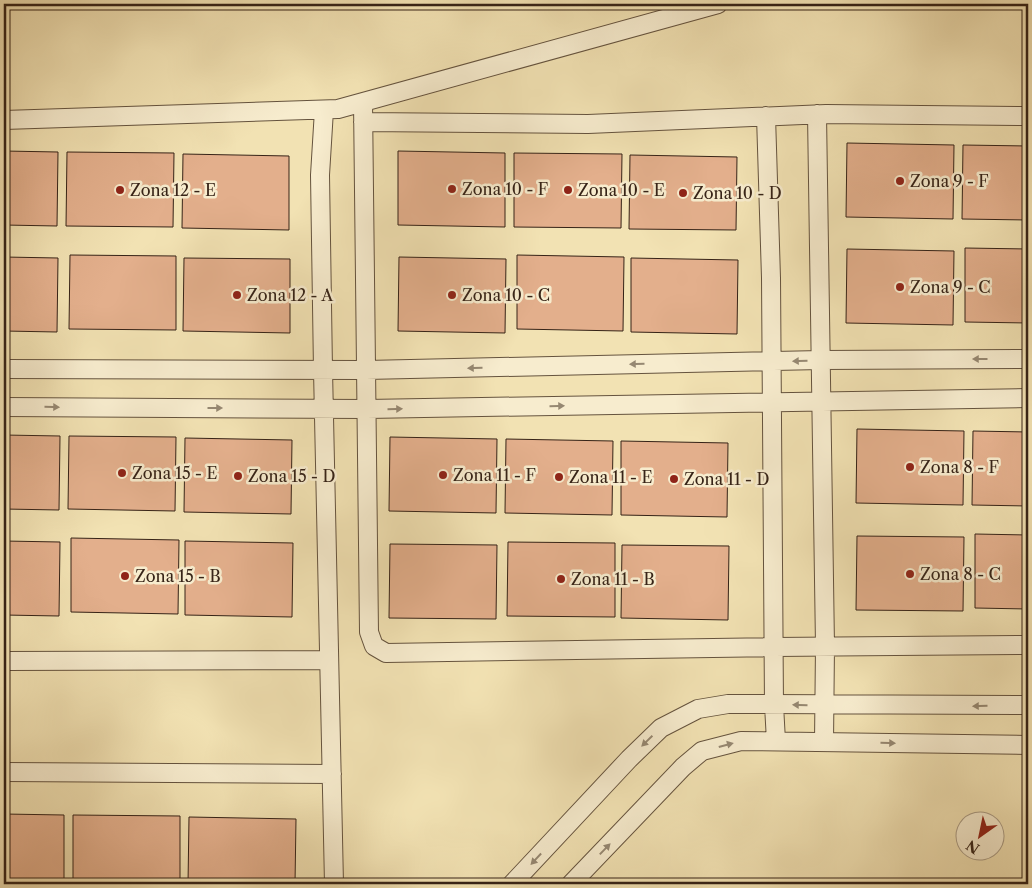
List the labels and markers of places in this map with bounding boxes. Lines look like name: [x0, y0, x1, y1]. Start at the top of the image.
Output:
place label: Zona 9 - F: [910, 171, 989, 191]
marker: Zona 9 - F: [894, 175, 906, 187]
place label: Zona 10 - F: [462, 179, 548, 199]
place label: Zona 12 - E: [130, 180, 216, 200]
place label: Zona 10 - E: [578, 180, 665, 200]
marker: Zona 10 - F: [446, 183, 458, 195]
place label: Zona 10 - D: [693, 183, 782, 203]
marker: Zona 12 - E: [114, 184, 126, 196]
marker: Zona 10 - E: [562, 184, 574, 196]
marker: Zona 10 - D: [677, 187, 689, 199]
place label: Zona 9 - C: [910, 277, 991, 297]
marker: Zona 9 - C: [894, 281, 906, 293]
place label: Zona 12 - A: [247, 285, 334, 305]
place label: Zona 10 - C: [462, 285, 550, 305]
marker: Zona 12 - A: [231, 289, 243, 301]
marker: Zona 10 - C: [446, 289, 458, 301]
place label: Zona 8 - F: [920, 457, 999, 477]
marker: Zona 8 - F: [904, 461, 916, 473]
place label: Zona 15 - E: [132, 463, 217, 483]
place label: Zona 11 - F: [453, 465, 536, 485]
place label: Zona 15 - D: [248, 466, 335, 486]
marker: Zona 15 - E: [116, 467, 128, 479]
place label: Zona 11 - E: [569, 467, 652, 487]
marker: Zona 11 - F: [437, 469, 449, 481]
place label: Zona 11 - D: [684, 469, 769, 489]
marker: Zona 15 - D: [232, 470, 244, 482]
marker: Zona 11 - E: [553, 471, 565, 483]
marker: Zona 11 - D: [668, 473, 680, 485]
place label: Zona 8 - C: [920, 564, 1001, 584]
place label: Zona 15 - B: [135, 566, 221, 586]
marker: Zona 8 - C: [904, 568, 916, 580]
place label: Zona 11 - B: [571, 569, 655, 589]
marker: Zona 15 - B: [119, 570, 131, 582]
marker: Zona 11 - B: [555, 573, 567, 585]

